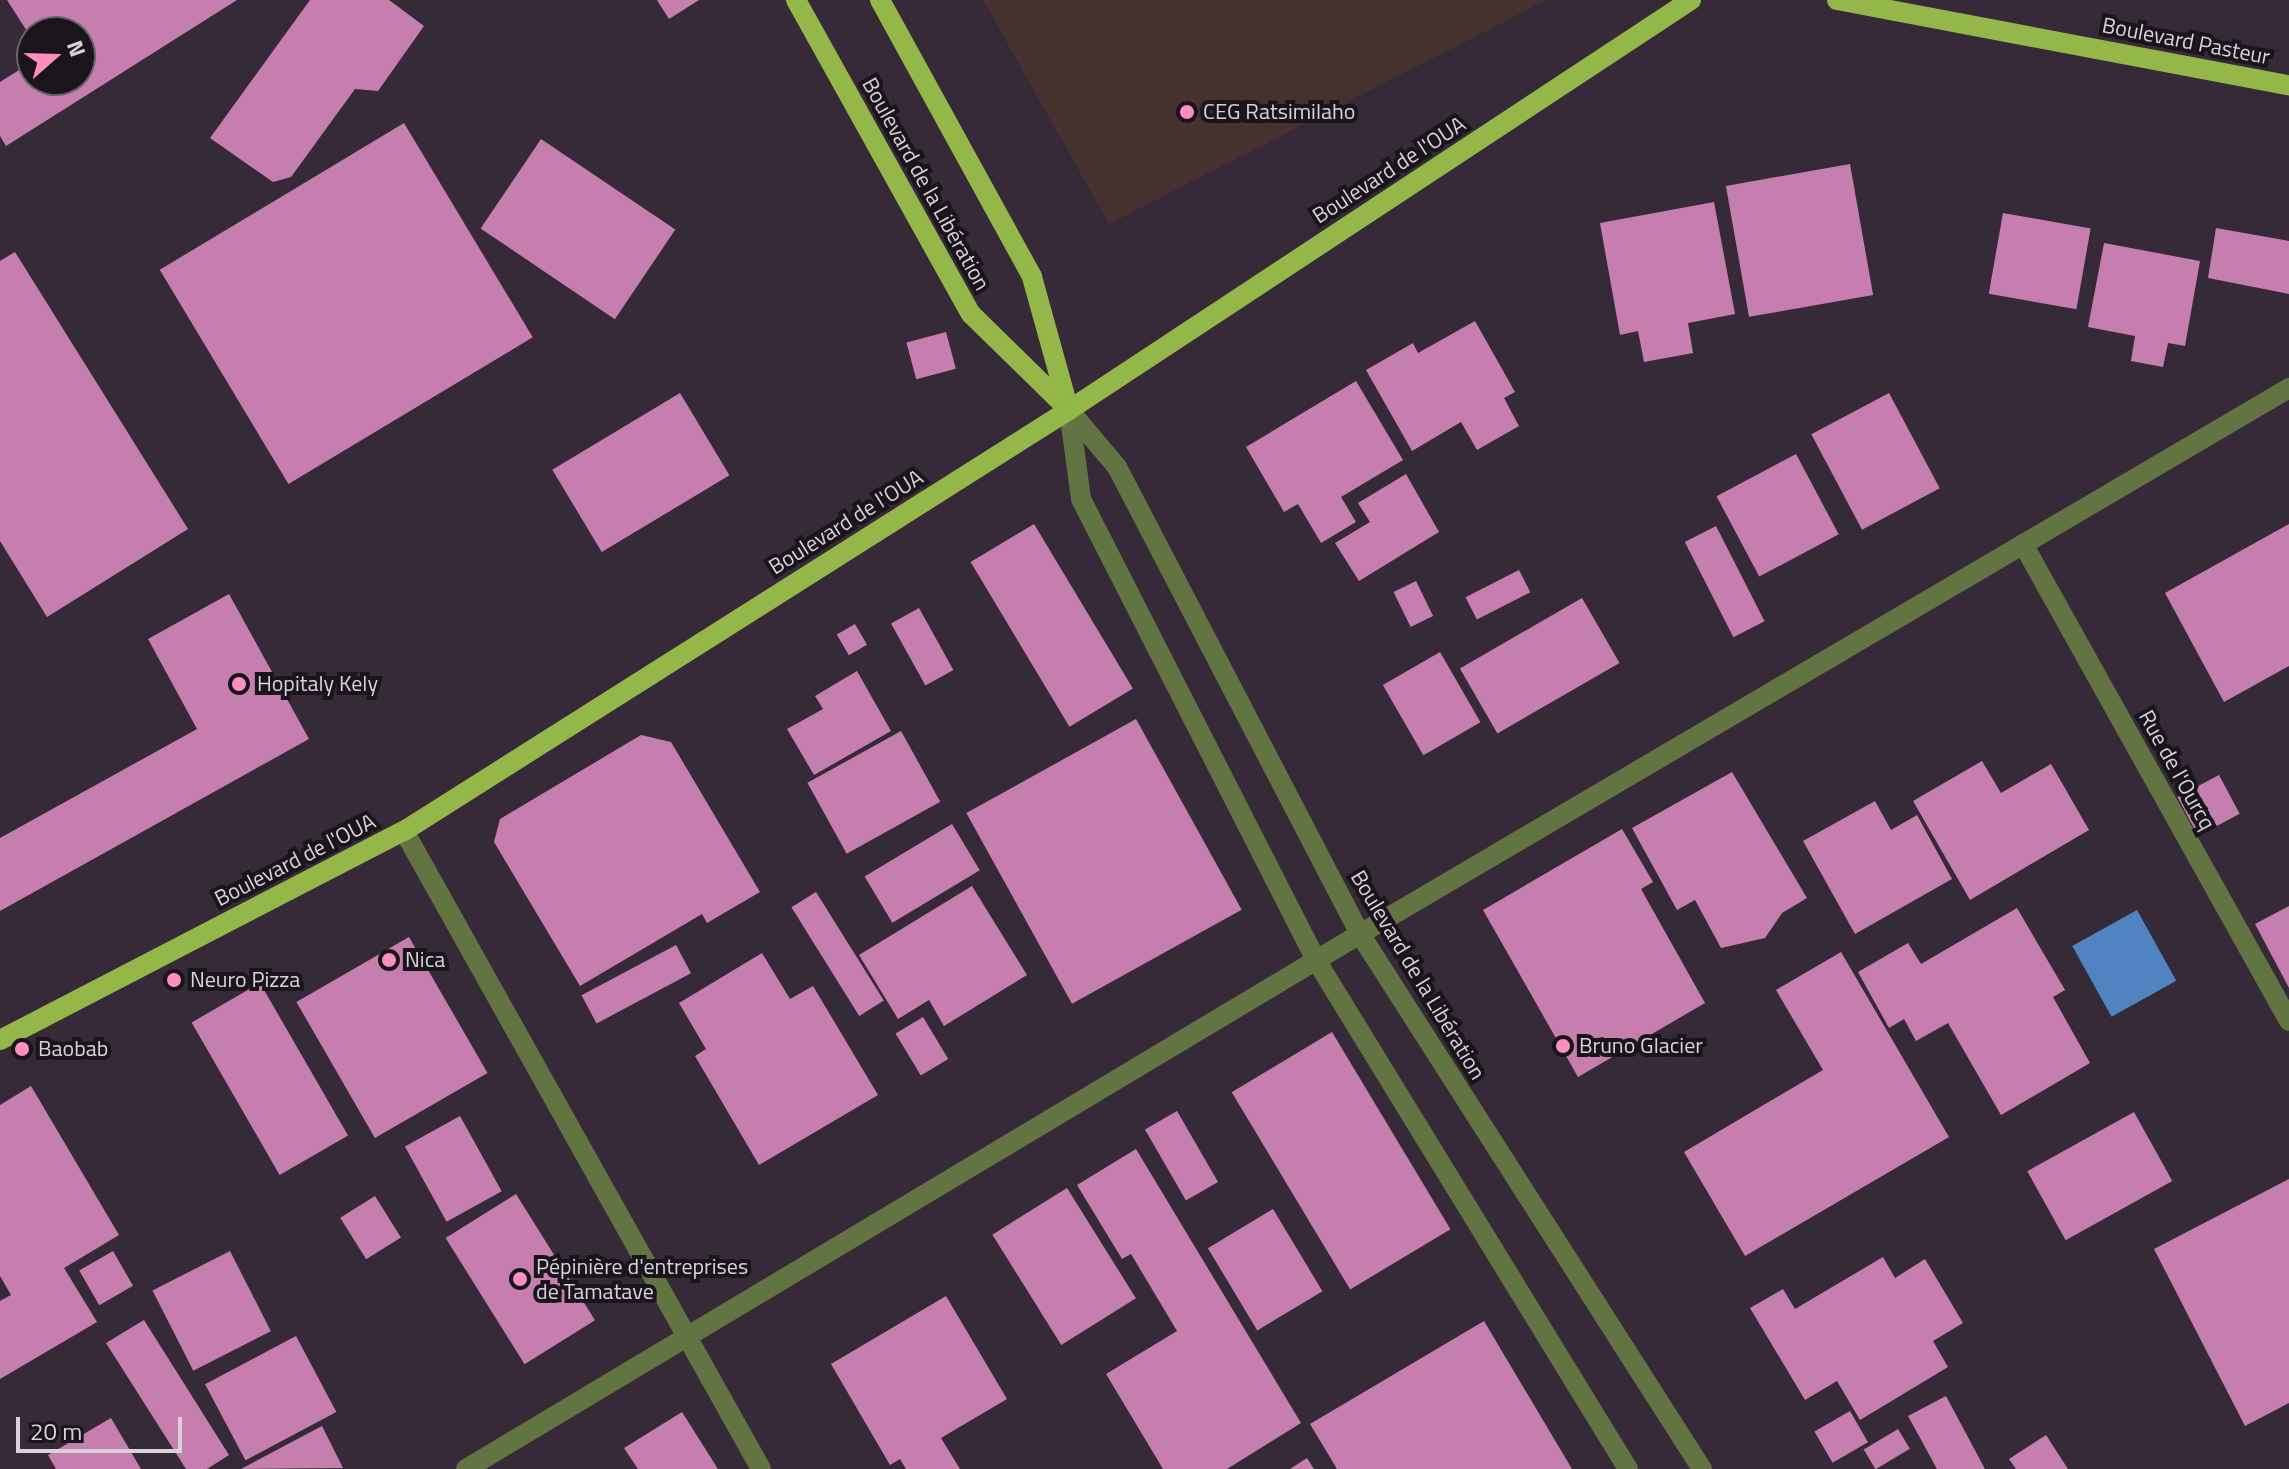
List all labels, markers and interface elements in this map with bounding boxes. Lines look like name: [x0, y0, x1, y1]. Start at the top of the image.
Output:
street label: Boulevard Pasteur: [2100, 12, 2272, 70]
north arrow: [16, 16, 96, 96]
text: N: [58, 35, 95, 61]
street label: Boulevard de la Libération: [856, 73, 996, 295]
place label: CEG Ratsimilaho: [1203, 99, 1355, 125]
marker: CEG Ratsimilaho: [1178, 103, 1196, 121]
street label: Boulevard de l'OUA: [1308, 111, 1470, 229]
street label: Boulevard de l'OUA: [764, 464, 928, 580]
place label: Hopitaly Kely: [257, 671, 378, 697]
marker: Hopitaly Kely: [228, 673, 250, 695]
street label: Rue de l'Ourcq: [2133, 705, 2221, 835]
street label: Boulevard de l'OUA: [210, 808, 380, 912]
street label: Boulevard de la Libération: [1345, 866, 1491, 1084]
place label: Nica: [405, 947, 445, 973]
marker: Nica: [380, 951, 398, 969]
place label: Neuro Pizza: [190, 967, 300, 993]
marker: Neuro Pizza: [165, 971, 183, 989]
place label: Bruno Glacier: [1579, 1033, 1703, 1059]
place label: Baobab: [38, 1036, 108, 1062]
marker: Bruno Glacier: [1554, 1037, 1572, 1055]
marker: Baobab: [13, 1040, 31, 1058]
place label: Pépinière d'entreprises de Tamatave: [536, 1253, 748, 1304]
marker: Pépinière d'entreprises de Tamatave: [511, 1270, 529, 1288]
scale bar: [20, 1401, 186, 1451]
text: 20 m: [30, 1413, 82, 1449]

